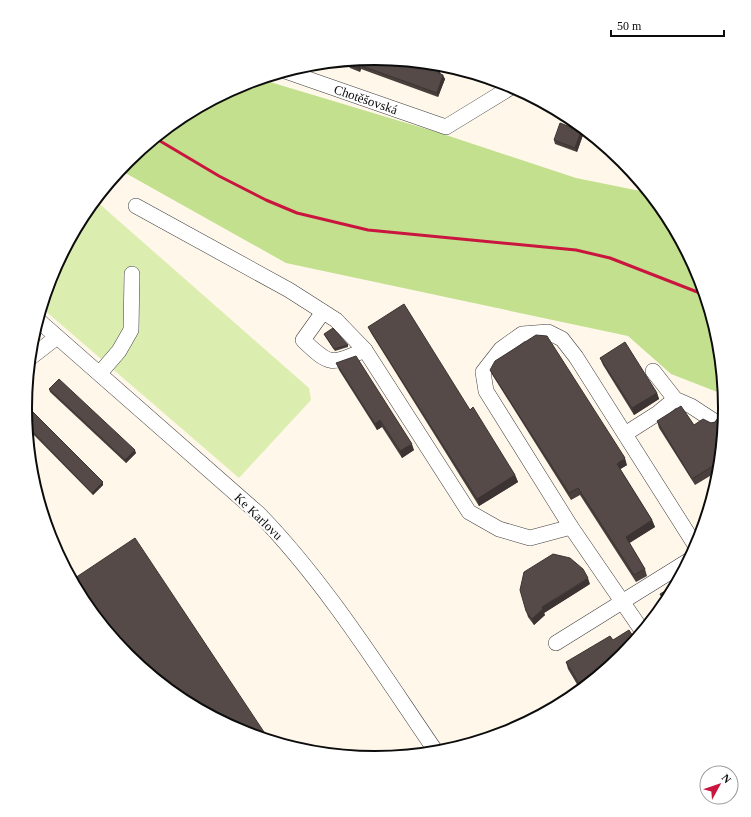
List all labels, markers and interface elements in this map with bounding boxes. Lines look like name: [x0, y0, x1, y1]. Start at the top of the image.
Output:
scale bar: [611, 12, 724, 38]
text: 50 m: [617, 19, 642, 33]
street label: Chotěšovská: [332, 82, 400, 117]
street label: Ke Karlovu: [231, 490, 286, 543]
north arrow: [699, 765, 739, 805]
text: N: [720, 772, 734, 786]

